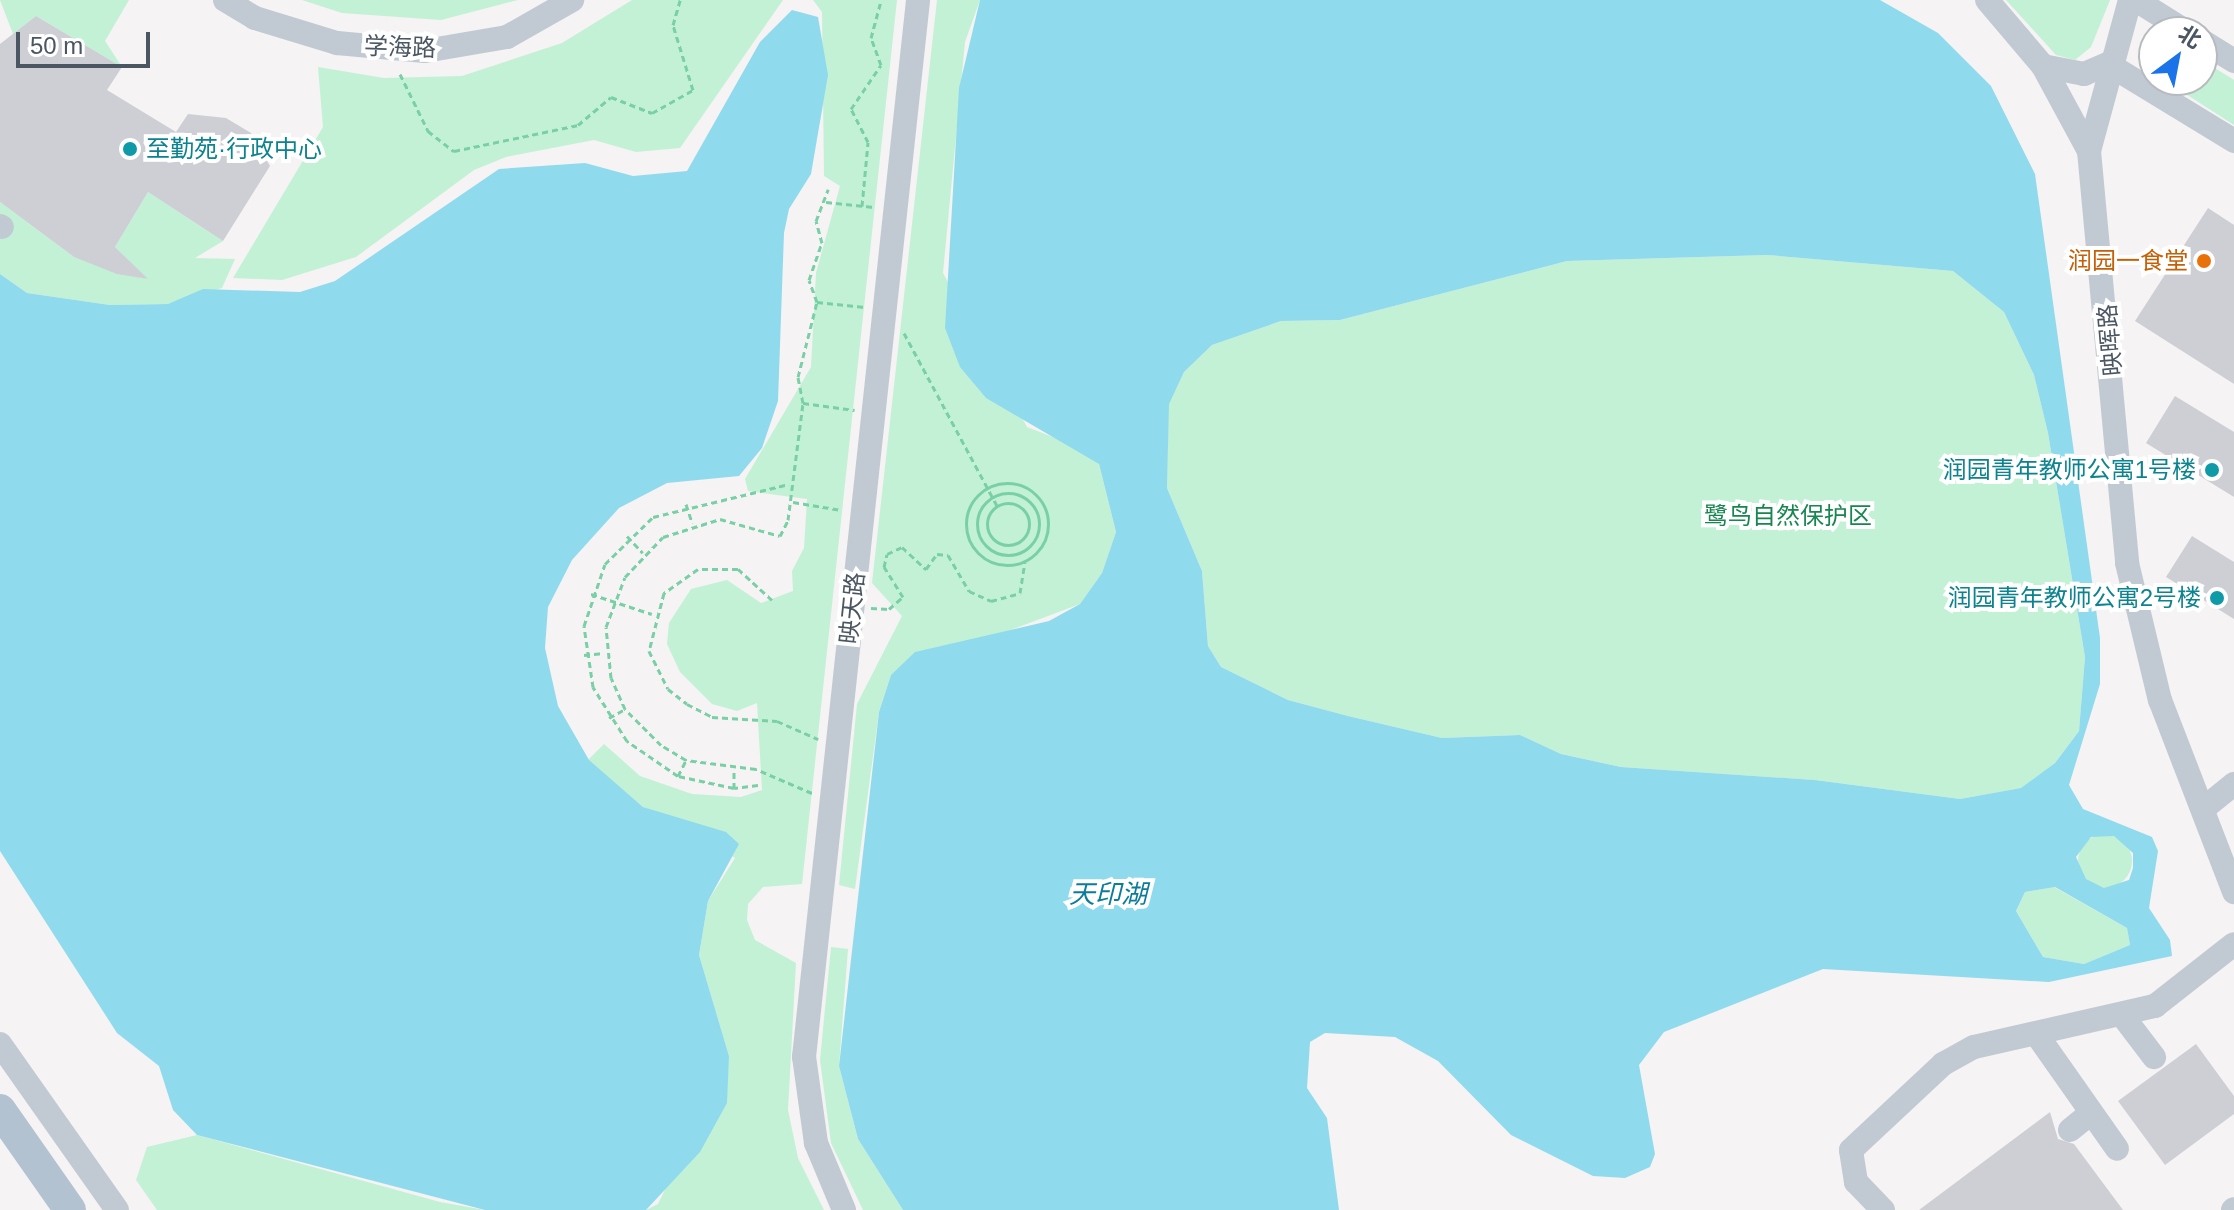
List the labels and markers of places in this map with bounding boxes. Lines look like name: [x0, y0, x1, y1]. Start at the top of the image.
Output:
place label: 至勤苑·行政中心: [146, 135, 322, 163]
marker: 至勤苑·行政中心: [121, 140, 139, 158]
place label: 润园一食堂: [2068, 247, 2188, 275]
marker: 润园一食堂: [2195, 252, 2213, 270]
place label: 润园青年教师公寓1号楼: [1943, 456, 2196, 484]
marker: 润园青年教师公寓1号楼: [2203, 461, 2221, 479]
place label: 润园青年教师公寓2号楼: [1948, 584, 2201, 612]
marker: 润园青年教师公寓2号楼: [2208, 589, 2226, 607]

